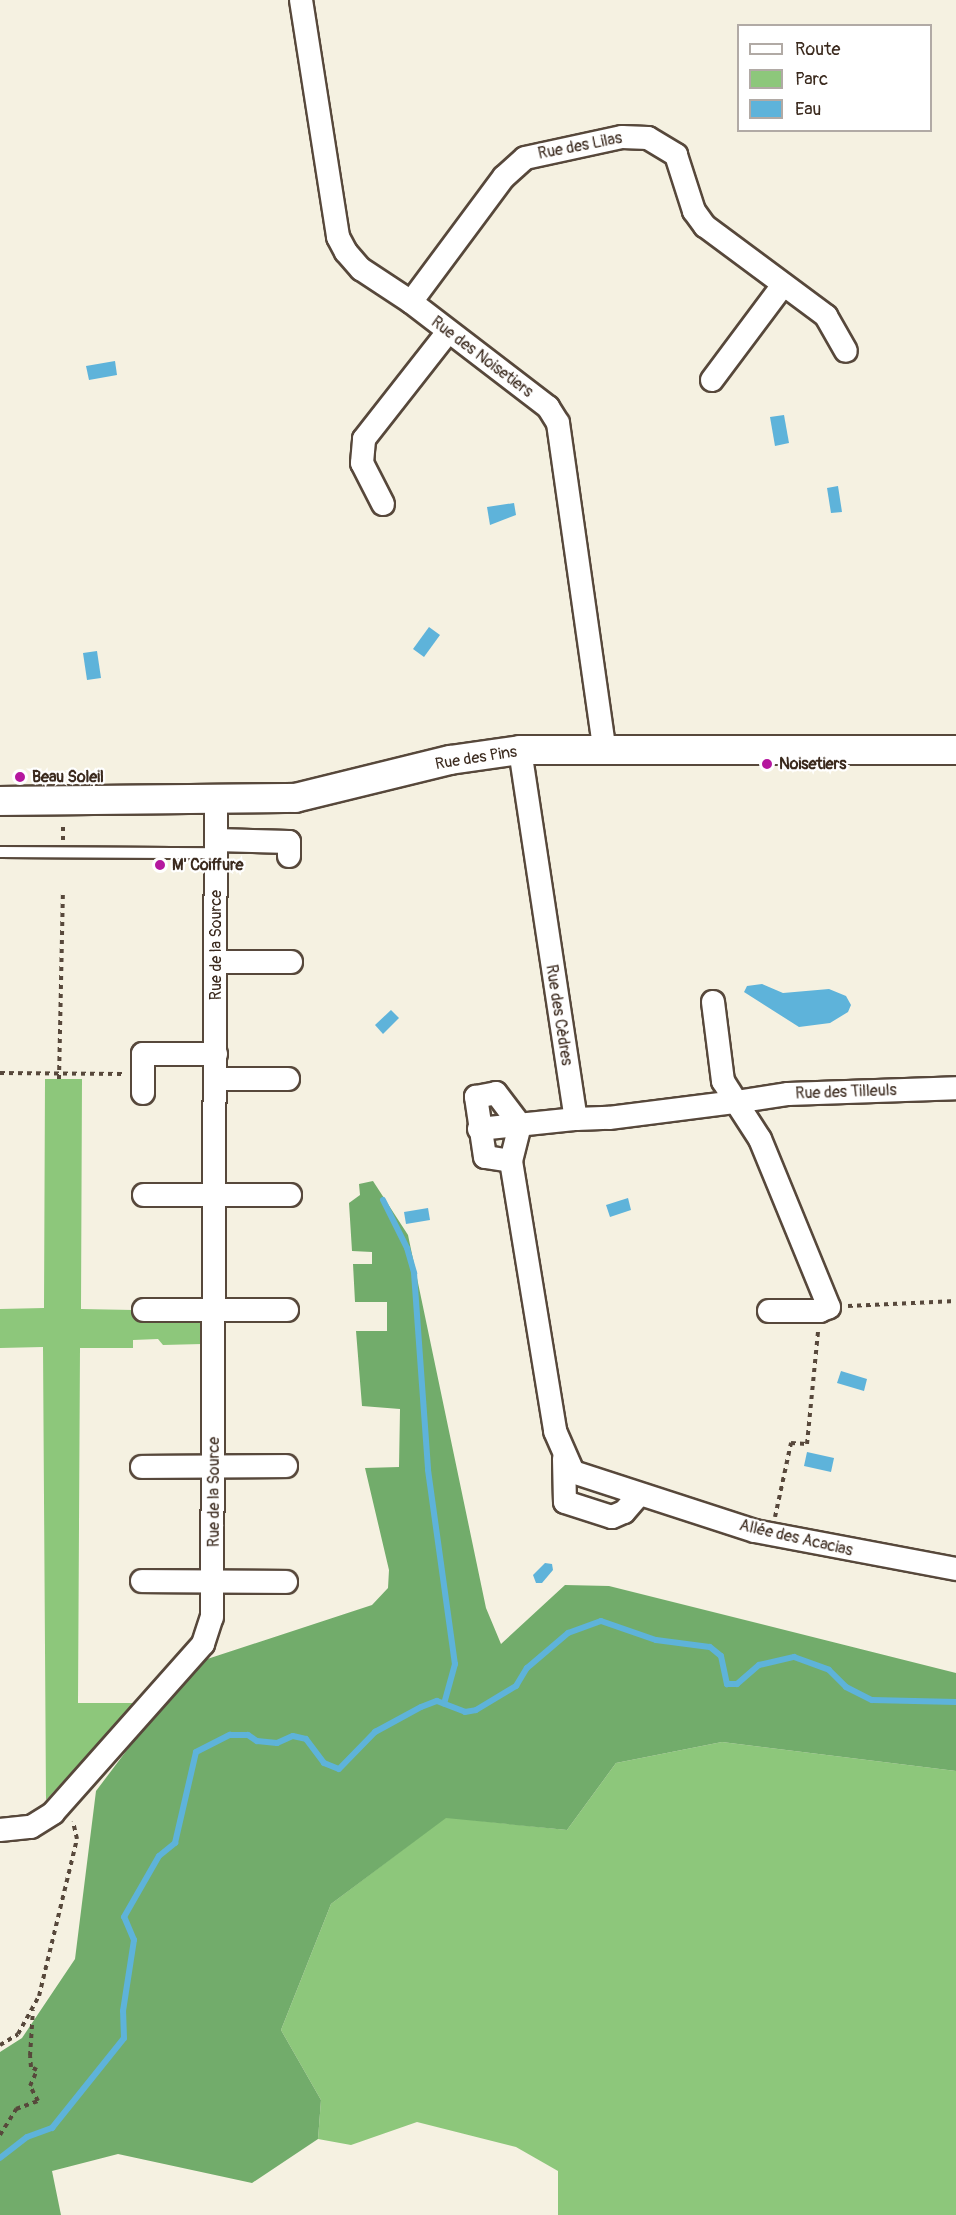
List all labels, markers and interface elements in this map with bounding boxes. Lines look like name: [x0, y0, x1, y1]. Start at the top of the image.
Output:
legend: [737, 24, 932, 132]
text: Route: [795, 38, 840, 61]
text: Parc: [795, 68, 828, 91]
text: Eau: [795, 98, 821, 121]
street label: Rue des Lilas: [536, 128, 624, 164]
street label: Rue des Noisetiers: [427, 312, 537, 402]
street label: Rue des Pins: [434, 742, 518, 774]
place label: Noisetiers: [779, 754, 846, 774]
marker: Noisetiers: [760, 757, 774, 771]
place label: Beau Soleil: [32, 767, 104, 787]
marker: Beau Soleil: [13, 770, 27, 784]
place label: M' Coiffure: [172, 855, 243, 875]
marker: M' Coiffure: [153, 858, 167, 872]
street label: Rue de la Source: [206, 890, 226, 1000]
street label: Rue des Cèdres: [542, 963, 576, 1067]
street label: Rue des Tilleuls: [795, 1081, 897, 1103]
street label: Rue de la Source: [204, 1437, 224, 1547]
street label: Allée des Acacias: [737, 1516, 855, 1560]

